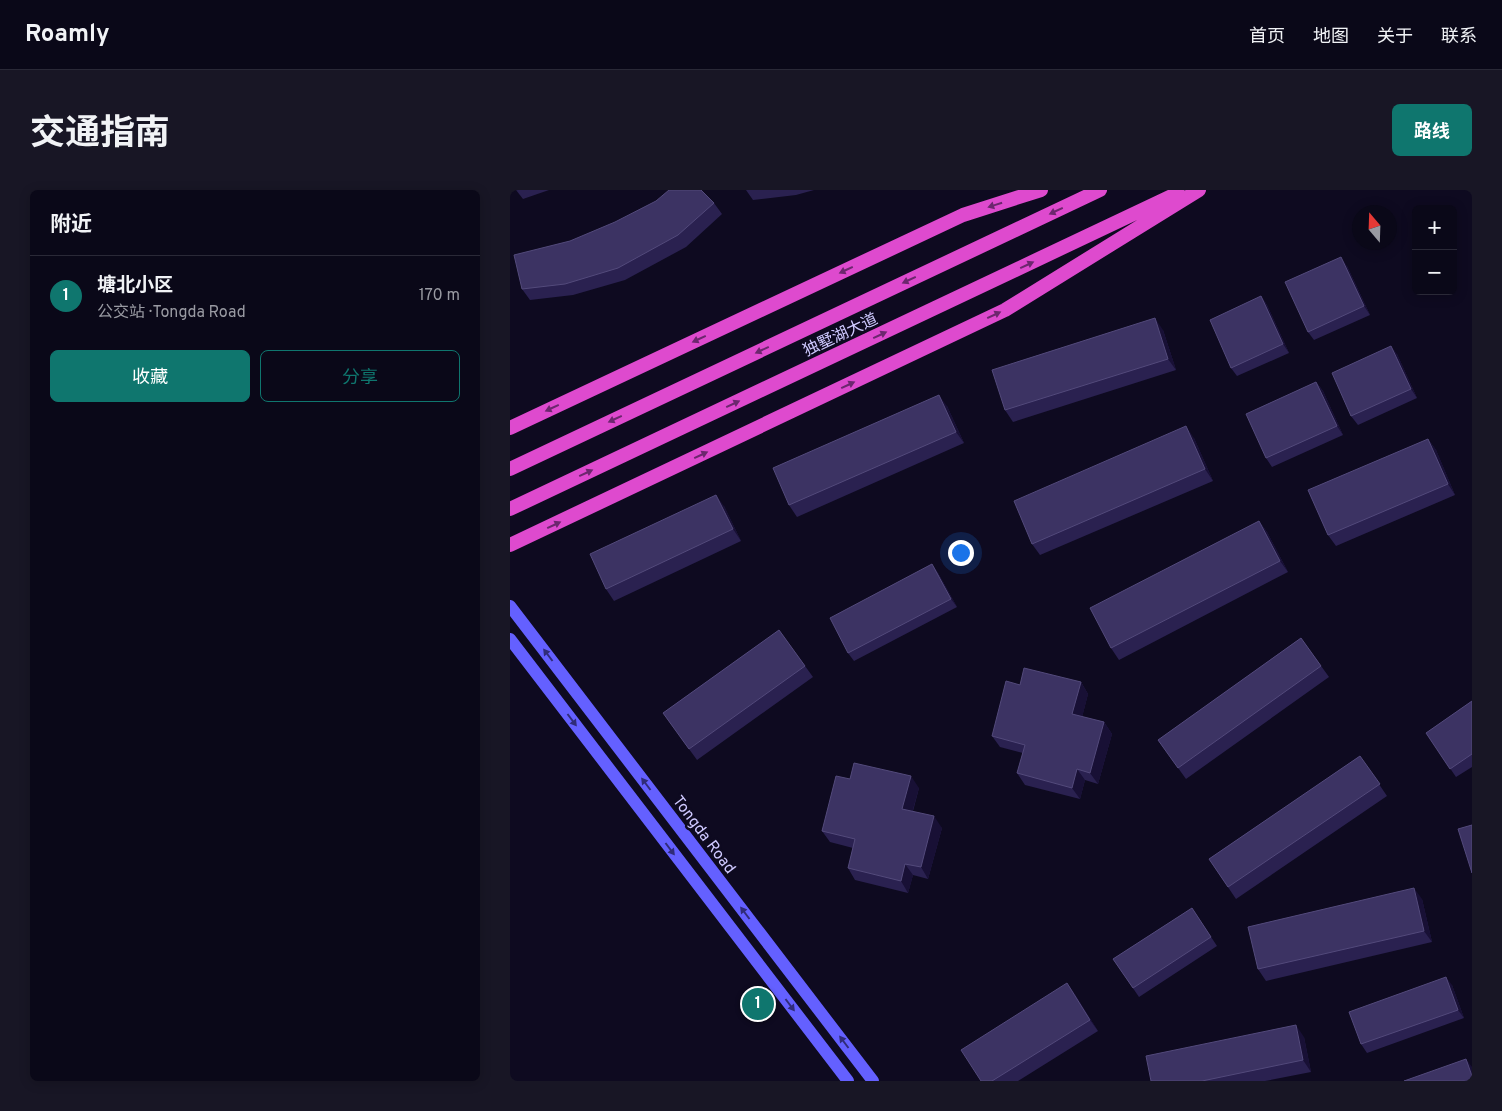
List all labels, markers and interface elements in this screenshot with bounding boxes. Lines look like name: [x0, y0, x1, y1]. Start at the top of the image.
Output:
text: Roamly: [25, 20, 110, 50]
text: 首页: [1249, 26, 1285, 49]
text: 地图: [1313, 26, 1349, 49]
text: 关于: [1377, 26, 1413, 49]
text: 联系: [1441, 26, 1477, 49]
button: 路线: [1392, 104, 1472, 156]
text: 交通指南: [30, 113, 170, 157]
one-way arrow: [987, 201, 1002, 209]
north arrow: [1352, 205, 1397, 250]
map controls: [1412, 205, 1457, 295]
button: +: [1412, 205, 1457, 250]
one-way arrow: [1049, 207, 1063, 215]
text: 附近: [50, 212, 92, 239]
button: −: [1412, 250, 1457, 295]
one-way arrow: [1019, 261, 1034, 269]
one-way arrow: [839, 266, 853, 274]
text: 塘北小区: [97, 274, 173, 298]
one-way arrow: [902, 277, 916, 285]
text: 1: [63, 286, 69, 306]
text: 170 m: [419, 286, 460, 306]
text: 公交站 · Tongda Road: [97, 303, 246, 323]
street label: 独墅湖大道: [800, 310, 881, 362]
one-way arrow: [987, 311, 1002, 320]
one-way arrow: [873, 330, 887, 338]
one-way arrow: [692, 336, 706, 344]
one-way arrow: [755, 346, 769, 354]
button: 收藏: [50, 350, 250, 402]
button: 分享: [260, 350, 460, 402]
one-way arrow: [841, 381, 855, 389]
one-way arrow: [726, 400, 740, 408]
one-way arrow: [545, 405, 559, 413]
one-way arrow: [608, 415, 622, 423]
one-way arrow: [694, 451, 708, 459]
one-way arrow: [579, 469, 593, 477]
one-way arrow: [547, 520, 561, 528]
your location: [948, 540, 974, 566]
one-way arrow: [542, 649, 553, 662]
one-way arrow: [566, 713, 577, 726]
one-way arrow: [641, 778, 652, 791]
street label: Tongda Road: [667, 792, 739, 878]
one-way arrow: [665, 842, 676, 855]
one-way arrow: [740, 906, 750, 920]
pin: 1: [742, 985, 774, 1023]
one-way arrow: [785, 999, 796, 1012]
one-way arrow: [838, 1036, 849, 1049]

